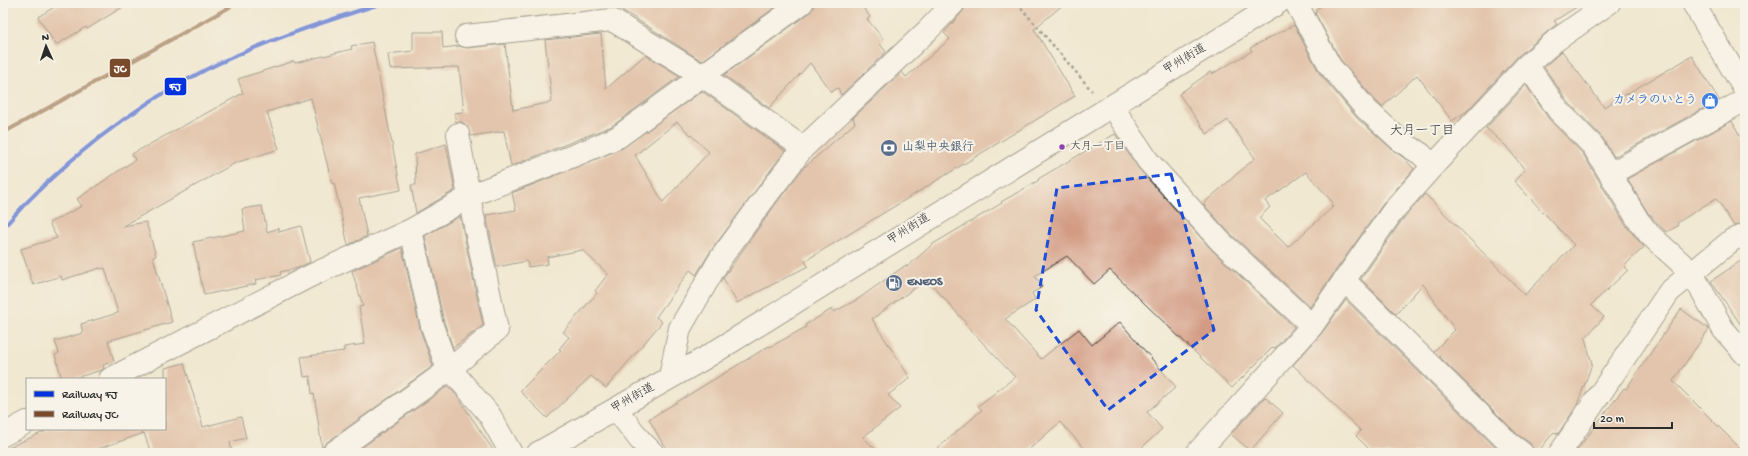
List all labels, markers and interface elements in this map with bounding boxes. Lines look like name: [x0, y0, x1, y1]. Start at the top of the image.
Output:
north arrow: [26, 26, 66, 66]
text: N: [42, 32, 49, 44]
street label: 甲州街道: [1160, 41, 1209, 78]
line badge: JC: [109, 58, 131, 78]
text: JC: [113, 64, 127, 76]
line badge: FJ: [164, 77, 187, 96]
text: FJ: [168, 82, 182, 94]
shop icon: カメラのいとう: [1700, 91, 1720, 111]
place label: カメラのいとう: [1613, 94, 1697, 108]
district label: 大月一丁目: [1389, 123, 1455, 139]
bank icon: 山梨中央銀行: [879, 138, 899, 158]
place label: 山梨中央銀行: [902, 140, 974, 155]
place label: 大月一丁目: [1070, 140, 1125, 153]
marker: 大月一丁目: [1057, 142, 1067, 152]
street label: 甲州街道: [884, 210, 933, 249]
fuel station icon: ENEOS: [884, 273, 904, 293]
place label: ENEOS: [906, 276, 943, 290]
legend: [26, 378, 166, 430]
street label: 甲州街道: [608, 380, 657, 417]
text: Railway FJ: [62, 389, 118, 403]
scale bar: [1594, 404, 1672, 430]
text: Railway JC: [62, 409, 119, 423]
text: 20 m: [1600, 413, 1625, 427]

